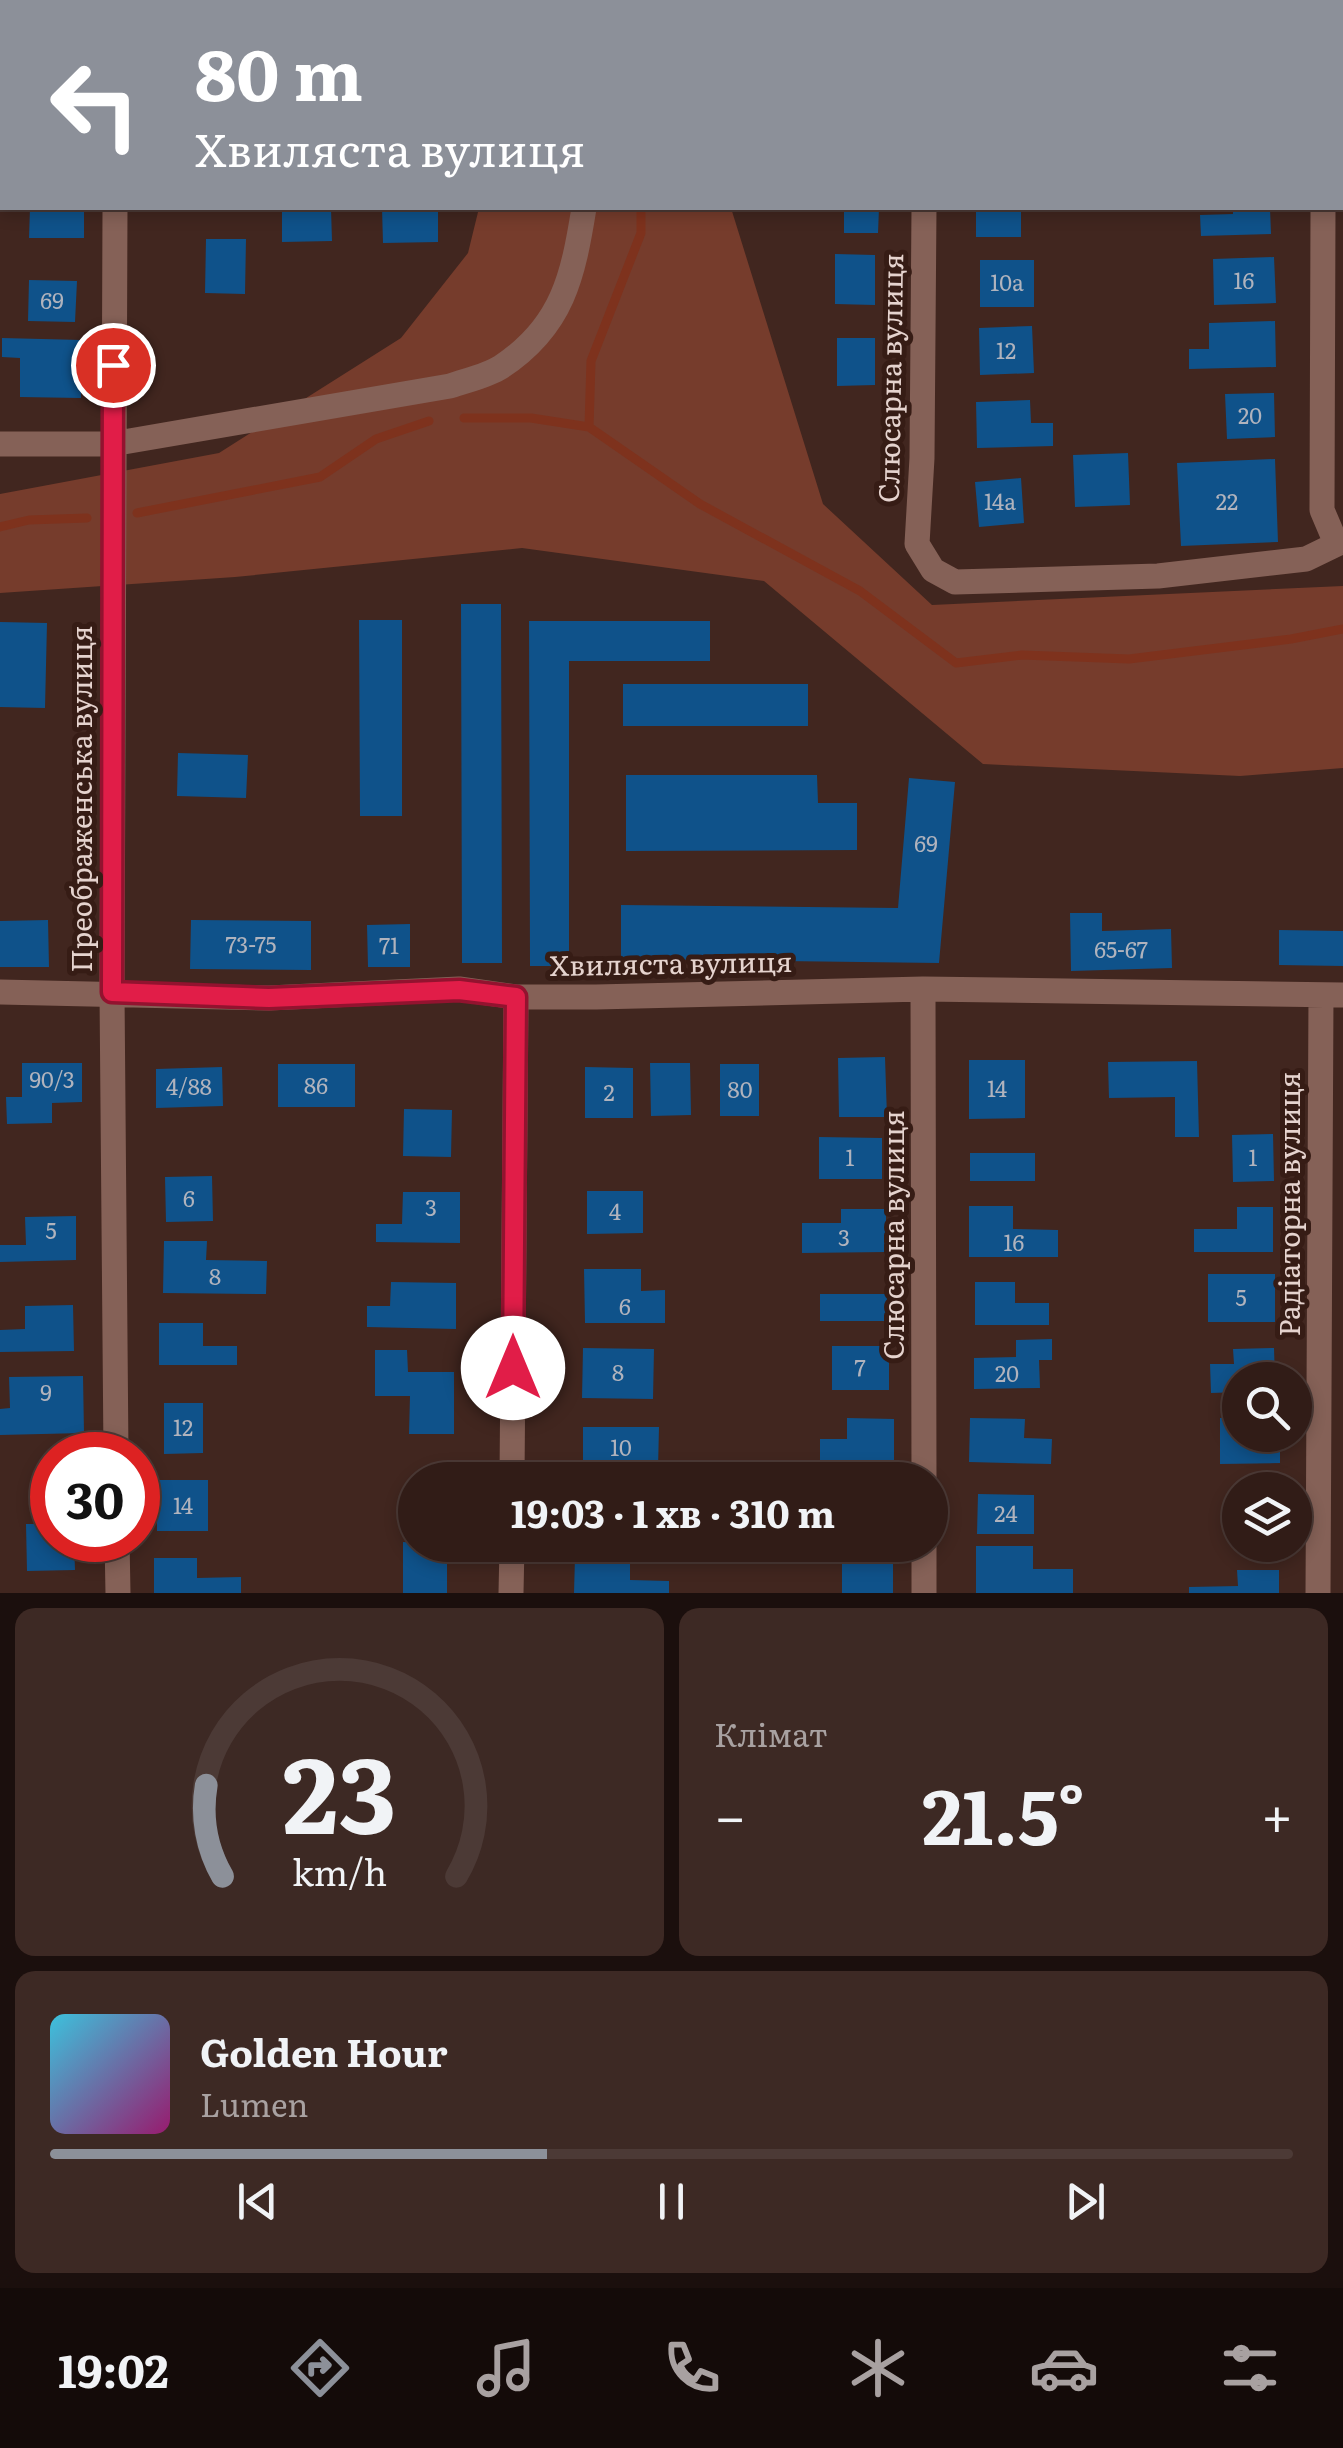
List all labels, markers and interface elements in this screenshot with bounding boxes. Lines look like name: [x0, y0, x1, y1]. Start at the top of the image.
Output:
text: 80 m: [195, 19, 363, 123]
icon: left: [30, 40, 160, 170]
text: Хвиляста вулиця: [195, 114, 585, 181]
street label: Слюсарна вулиця: [866, 253, 912, 503]
house number: 16: [1234, 263, 1255, 296]
house number: 10а: [990, 265, 1024, 298]
house number: 69: [40, 283, 64, 316]
pin: [71, 323, 156, 408]
house number: 12: [996, 333, 1016, 366]
icon: arrive: [86, 338, 141, 393]
house number: 20: [1238, 398, 1262, 431]
house number: 14а: [984, 484, 1016, 517]
house number: 22: [1216, 484, 1238, 517]
street label: Преображенська вулиця: [59, 625, 101, 973]
house number: 69: [914, 826, 938, 859]
house number: 73-75: [225, 927, 277, 960]
house number: 71: [379, 928, 399, 961]
house number: 65-67: [1094, 932, 1148, 965]
street label: Хвиляста вулиця: [549, 939, 793, 985]
house number: 90/3: [29, 1062, 75, 1095]
house number: 86: [304, 1068, 328, 1101]
house number: 4/88: [166, 1069, 212, 1102]
house number: 14: [987, 1071, 1007, 1104]
house number: 80: [728, 1072, 752, 1105]
street label: Радіаторна вулиця: [1267, 1072, 1309, 1336]
house number: 2: [603, 1075, 615, 1108]
street label: Слюсарна вулиця: [871, 1110, 913, 1360]
house number: 1: [846, 1140, 855, 1173]
house number: 1: [1249, 1140, 1258, 1173]
house number: 6: [183, 1181, 195, 1214]
house number: 3: [425, 1190, 437, 1223]
house number: 4: [609, 1194, 621, 1227]
house number: 5: [45, 1213, 57, 1246]
house number: 3: [838, 1220, 850, 1253]
house number: 16: [1004, 1225, 1025, 1258]
house number: 8: [209, 1259, 221, 1292]
house number: 5: [1235, 1280, 1247, 1313]
house number: 6: [619, 1289, 631, 1322]
position arrow: [461, 1316, 565, 1420]
house number: 7: [854, 1350, 866, 1383]
house number: 8: [612, 1355, 624, 1388]
house number: 20: [995, 1356, 1019, 1389]
map controls: [1222, 1362, 1312, 1562]
button: search: [1222, 1362, 1312, 1452]
house number: 9: [40, 1375, 52, 1408]
house number: 12: [173, 1410, 193, 1443]
house number: 10: [610, 1430, 632, 1463]
speed limit sign: 30: [30, 1432, 160, 1562]
button: layers: [1222, 1472, 1312, 1562]
text: 19:03 · 1 хв · 310 m: [511, 1483, 835, 1540]
house number: 14: [173, 1488, 193, 1521]
house number: 24: [994, 1496, 1018, 1529]
text: Клімат: [714, 1709, 828, 1757]
text: 23: [283, 1712, 396, 1866]
text: 21.5°: [922, 1757, 1085, 1868]
text: −: [714, 1772, 746, 1854]
text: +: [1261, 1772, 1293, 1854]
text: km/h: [292, 1844, 387, 1897]
text: Golden Hour: [200, 2022, 448, 2079]
text: Lumen: [200, 2079, 308, 2127]
icon: previous: [230, 2174, 285, 2229]
icon: pause: [644, 2174, 699, 2229]
icon: next: [1058, 2174, 1113, 2229]
icon: directions: [285, 2333, 355, 2403]
icon: music: [471, 2333, 541, 2403]
icon: phone: [657, 2333, 727, 2403]
icon: climate: [843, 2333, 913, 2403]
icon: car: [1029, 2333, 1099, 2403]
icon: filters: [1215, 2333, 1285, 2403]
text: 19:02: [58, 2335, 169, 2402]

